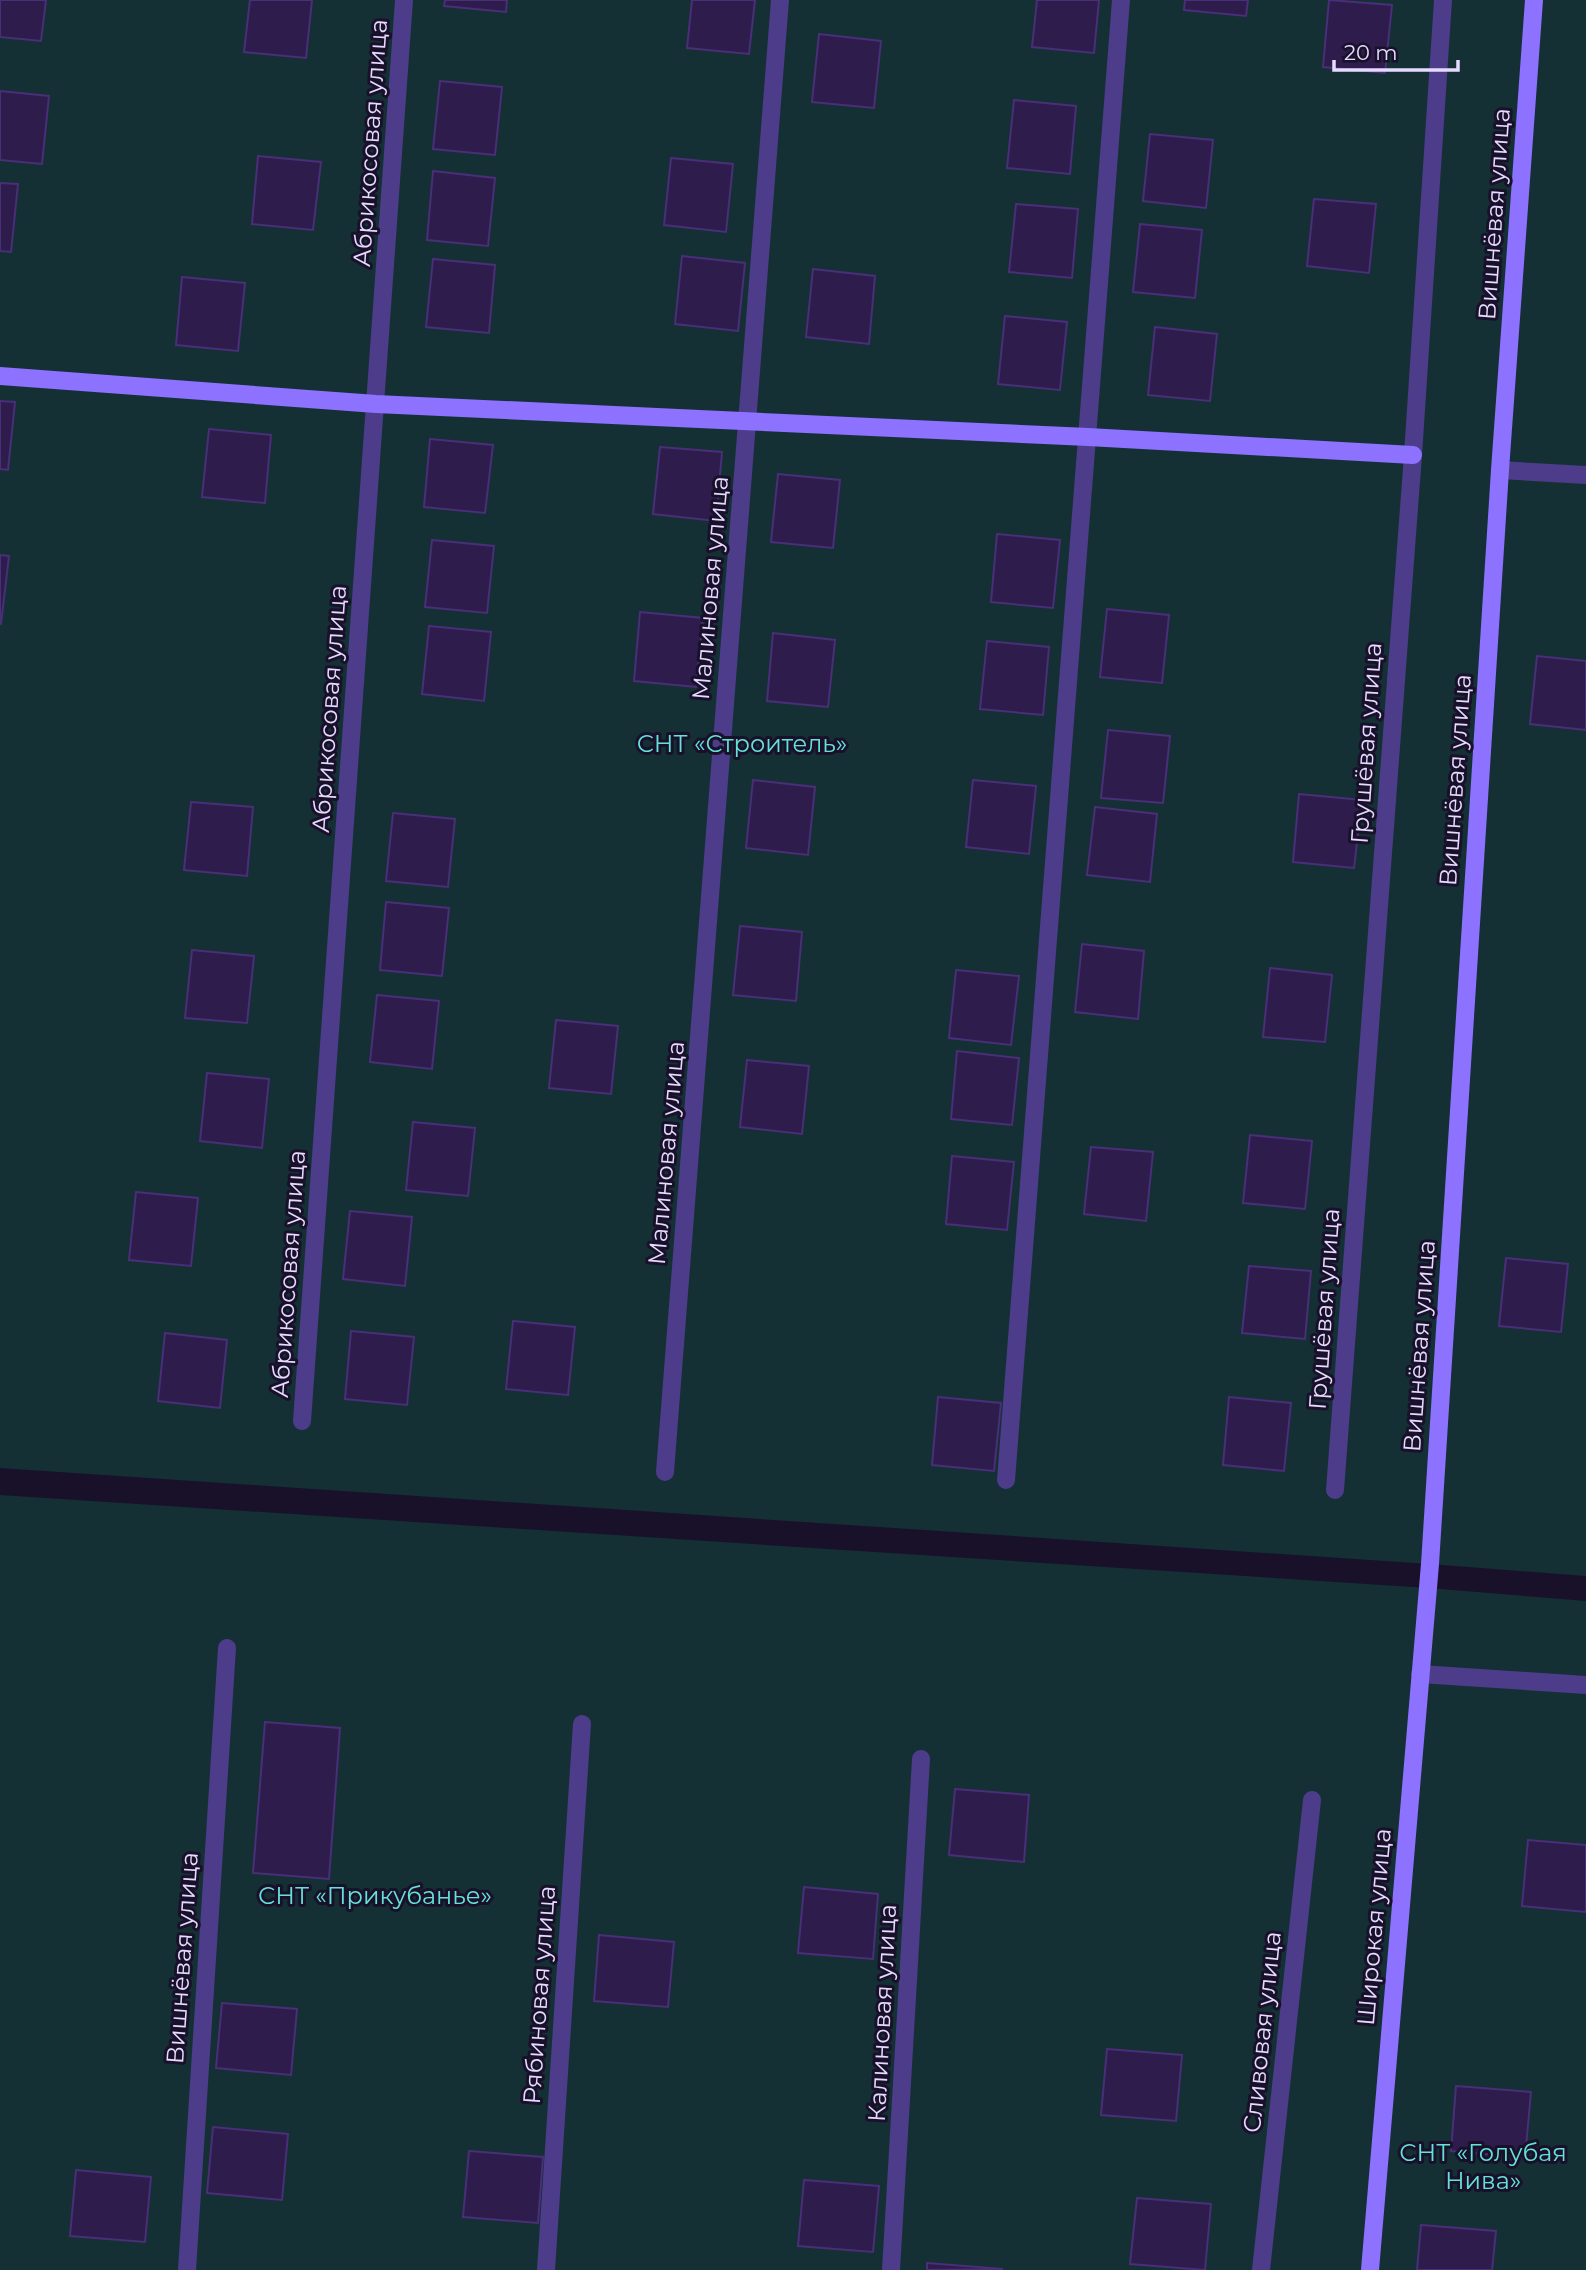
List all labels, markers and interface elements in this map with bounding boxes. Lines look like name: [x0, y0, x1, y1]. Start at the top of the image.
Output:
street label: Абрикосовая улица: [347, 18, 393, 268]
scale bar: [1334, 28, 1458, 72]
text: 20 m: [1344, 40, 1398, 65]
street label: Вишнёвая улица: [1472, 107, 1516, 321]
street label: Малиновая улица: [686, 475, 734, 701]
street label: Абрикосовая улица: [306, 584, 352, 834]
street label: Грушёвая улица: [1344, 641, 1388, 845]
street label: Вишнёвая улица: [1433, 673, 1477, 887]
park label: СНТ «Строитель»: [637, 729, 847, 758]
street label: Малиновая улица: [642, 1040, 690, 1266]
street label: Абрикосовая улица: [265, 1149, 311, 1399]
street label: Грушёвая улица: [1302, 1207, 1346, 1411]
street label: Вишнёвая улица: [1397, 1239, 1441, 1453]
street label: Широкая улица: [1351, 1827, 1397, 2027]
street label: Вишнёвая улица: [160, 1851, 204, 2065]
park label: СНТ «Прикубанье»: [258, 1881, 492, 1910]
street label: Рябиновая улица: [517, 1885, 561, 2105]
street label: Калиновая улица: [862, 1903, 902, 2123]
street label: Сливовая улица: [1237, 1930, 1287, 2134]
park label: СНТ «Голубая Нива»: [1399, 2138, 1567, 2195]

